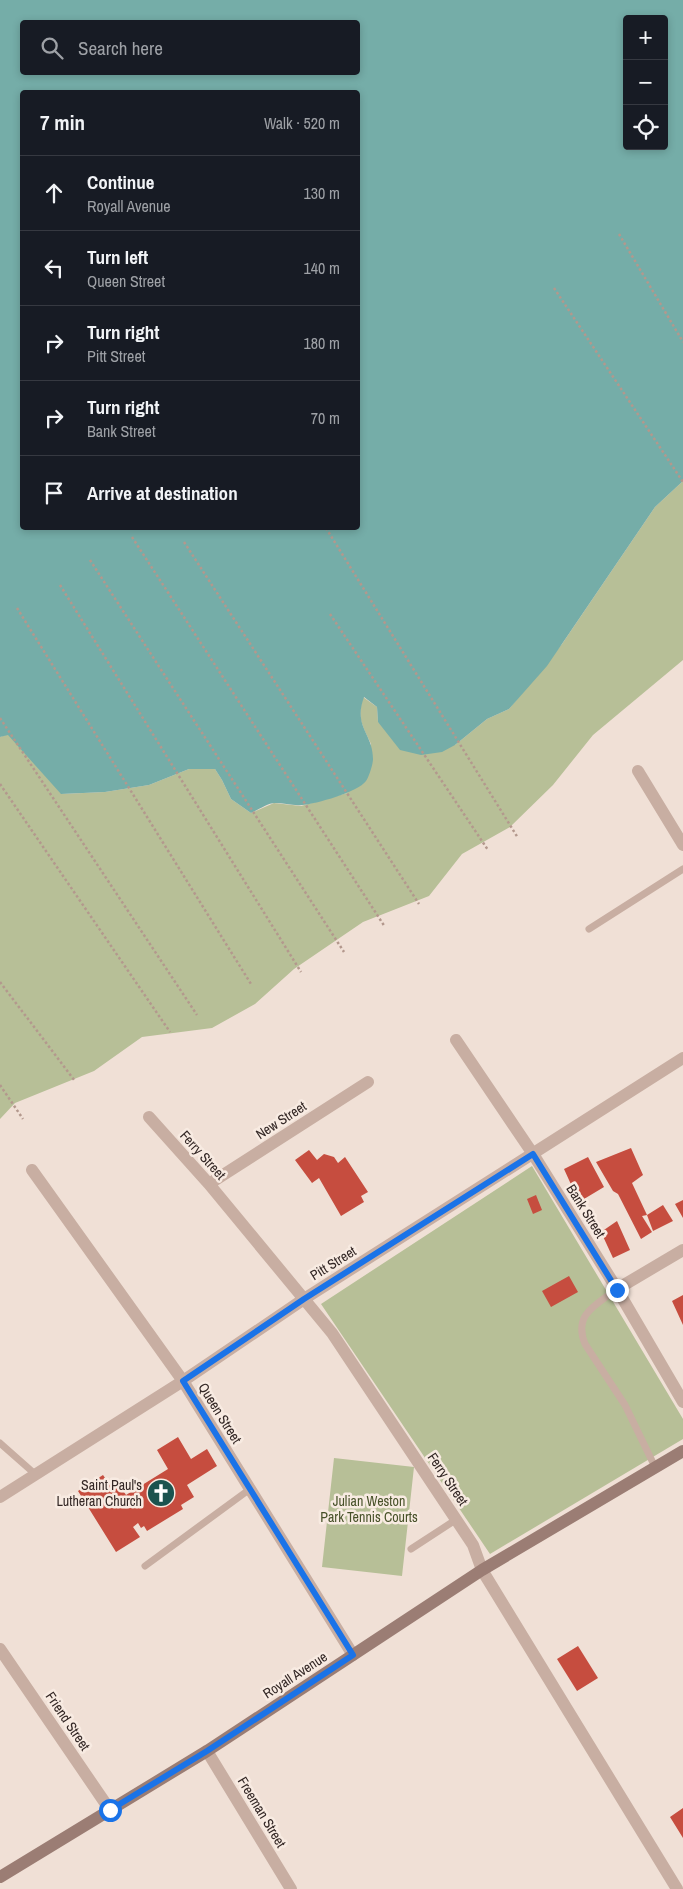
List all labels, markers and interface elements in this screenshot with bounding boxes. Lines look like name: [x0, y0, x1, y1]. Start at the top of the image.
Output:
map controls: [623, 15, 668, 150]
button: +: [623, 15, 668, 60]
search box: [20, 20, 360, 75]
icon: search: [38, 34, 66, 62]
text: Search here: [78, 35, 163, 61]
button: −: [623, 60, 668, 105]
button: locate: [623, 105, 668, 150]
text: 7 min: [40, 108, 85, 137]
text: Walk · 520 m: [264, 112, 340, 134]
text: Continue: [87, 169, 155, 195]
icon: ahead: [40, 179, 68, 207]
text: 130 m: [304, 182, 340, 204]
text: Royall Avenue: [87, 195, 171, 217]
text: Turn left: [87, 244, 148, 270]
icon: left: [40, 254, 68, 282]
text: 140 m: [304, 257, 340, 279]
text: Queen Street: [87, 270, 165, 292]
text: Turn right: [87, 319, 159, 345]
icon: right: [40, 329, 68, 357]
text: 180 m: [304, 332, 340, 354]
text: Pitt Street: [87, 345, 145, 367]
text: Turn right: [87, 394, 159, 420]
icon: right: [40, 404, 68, 432]
text: 70 m: [311, 407, 340, 429]
text: Bank Street: [87, 420, 156, 442]
icon: arrive: [40, 479, 68, 507]
text: Arrive at destination: [87, 480, 238, 506]
street label: New Street: [252, 1097, 310, 1143]
street label: Ferry Street: [176, 1127, 230, 1183]
street label: Bank Street: [562, 1181, 610, 1241]
street label: Pitt Street: [307, 1242, 359, 1284]
route end: [606, 1279, 629, 1302]
street label: Queen Street: [194, 1379, 246, 1447]
street label: Ferry Street: [424, 1449, 472, 1509]
place label: Saint Paul's Lutheran Church: [56, 1476, 142, 1510]
church icon: Saint Paul's Lutheran Church: [146, 1478, 176, 1508]
park label: Julian Weston Park Tennis Courts: [320, 1492, 418, 1526]
street label: Royall Avenue: [259, 1648, 331, 1702]
street label: Friend Street: [42, 1688, 94, 1754]
street label: Freeman Street: [234, 1773, 290, 1851]
route start: [99, 1799, 122, 1822]

